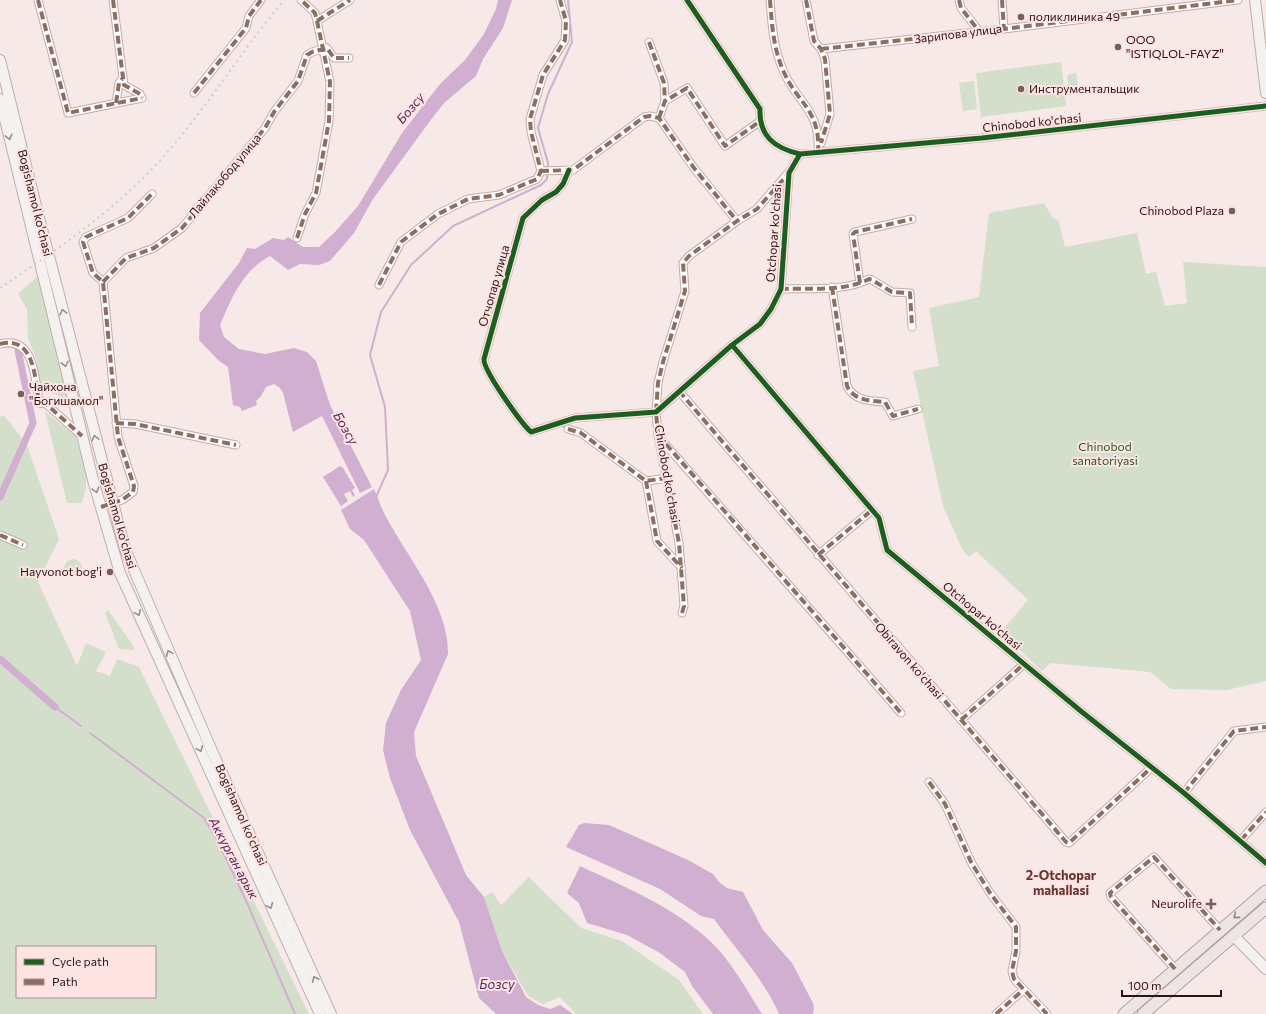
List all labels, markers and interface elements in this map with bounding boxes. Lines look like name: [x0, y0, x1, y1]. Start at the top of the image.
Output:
place label: поликлиника 49: [1029, 9, 1120, 23]
marker: поликлиника 49: [1016, 12, 1026, 22]
street label: Зарипова улица: [913, 21, 1003, 45]
place label: ООО "ISTIQLOL-FAYZ": [1126, 32, 1224, 60]
marker: ООО "ISTIQLOL-FAYZ": [1113, 42, 1123, 52]
place label: Инструментальщик: [1029, 81, 1140, 95]
marker: Инструментальщик: [1016, 84, 1026, 94]
water label: Бозсу: [393, 88, 428, 127]
street label: Chinobod ko'chasi: [982, 110, 1082, 134]
street label: Лайлакобод улица: [185, 131, 263, 220]
one-way arrow: [5, 133, 13, 140]
street label: Bogishamol ko'chasi: [16, 148, 56, 258]
street label: Otchopar ko'chasi: [763, 183, 783, 283]
place label: Chinobod Plaza: [1139, 203, 1224, 217]
marker: Chinobod Plaza: [1227, 206, 1237, 216]
street label: Отчопар улица: [475, 243, 511, 328]
one-way arrow: [59, 308, 68, 315]
one-way arrow: [60, 360, 69, 367]
place label: Чайхона "Богишамол": [29, 379, 103, 407]
marker: Чайхона "Богишамол": [16, 389, 26, 399]
water label: Бозсу: [330, 409, 362, 448]
street label: Chinobod ko'chasi: [652, 424, 683, 524]
one-way arrow: [91, 434, 100, 441]
park label: Chinobod sanatoriyasi: [1072, 439, 1138, 467]
street label: Bogishamol ko'chasi: [96, 461, 140, 570]
one-way arrow: [91, 486, 100, 493]
place label: Hayvonot bog'i: [20, 564, 102, 578]
marker: Hayvonot bog'i: [105, 567, 115, 577]
street label: Otchopar ko'chasi: [940, 578, 1025, 652]
one-way arrow: [133, 608, 141, 616]
street label: Obiravon ko'chasi: [873, 619, 947, 701]
one-way arrow: [166, 649, 174, 657]
one-way arrow: [195, 745, 203, 752]
street label: Bogishamol ko'chasi: [213, 762, 271, 867]
water label: Аккурган арык: [205, 814, 263, 903]
district label: 2-Otchopar mahallasi: [1026, 867, 1097, 898]
place label: Neurolife: [1151, 896, 1202, 910]
marker: Neurolife: [1205, 898, 1217, 910]
one-way arrow: [265, 901, 273, 909]
one-way arrow: [1234, 912, 1241, 919]
legend: [16, 946, 156, 998]
text: Cycle path: [52, 954, 109, 968]
scale bar: [1122, 972, 1221, 998]
text: Path: [52, 974, 78, 988]
one-way arrow: [312, 975, 320, 983]
water label: Бозсу: [479, 976, 516, 992]
text: 100 m: [1128, 978, 1162, 992]

